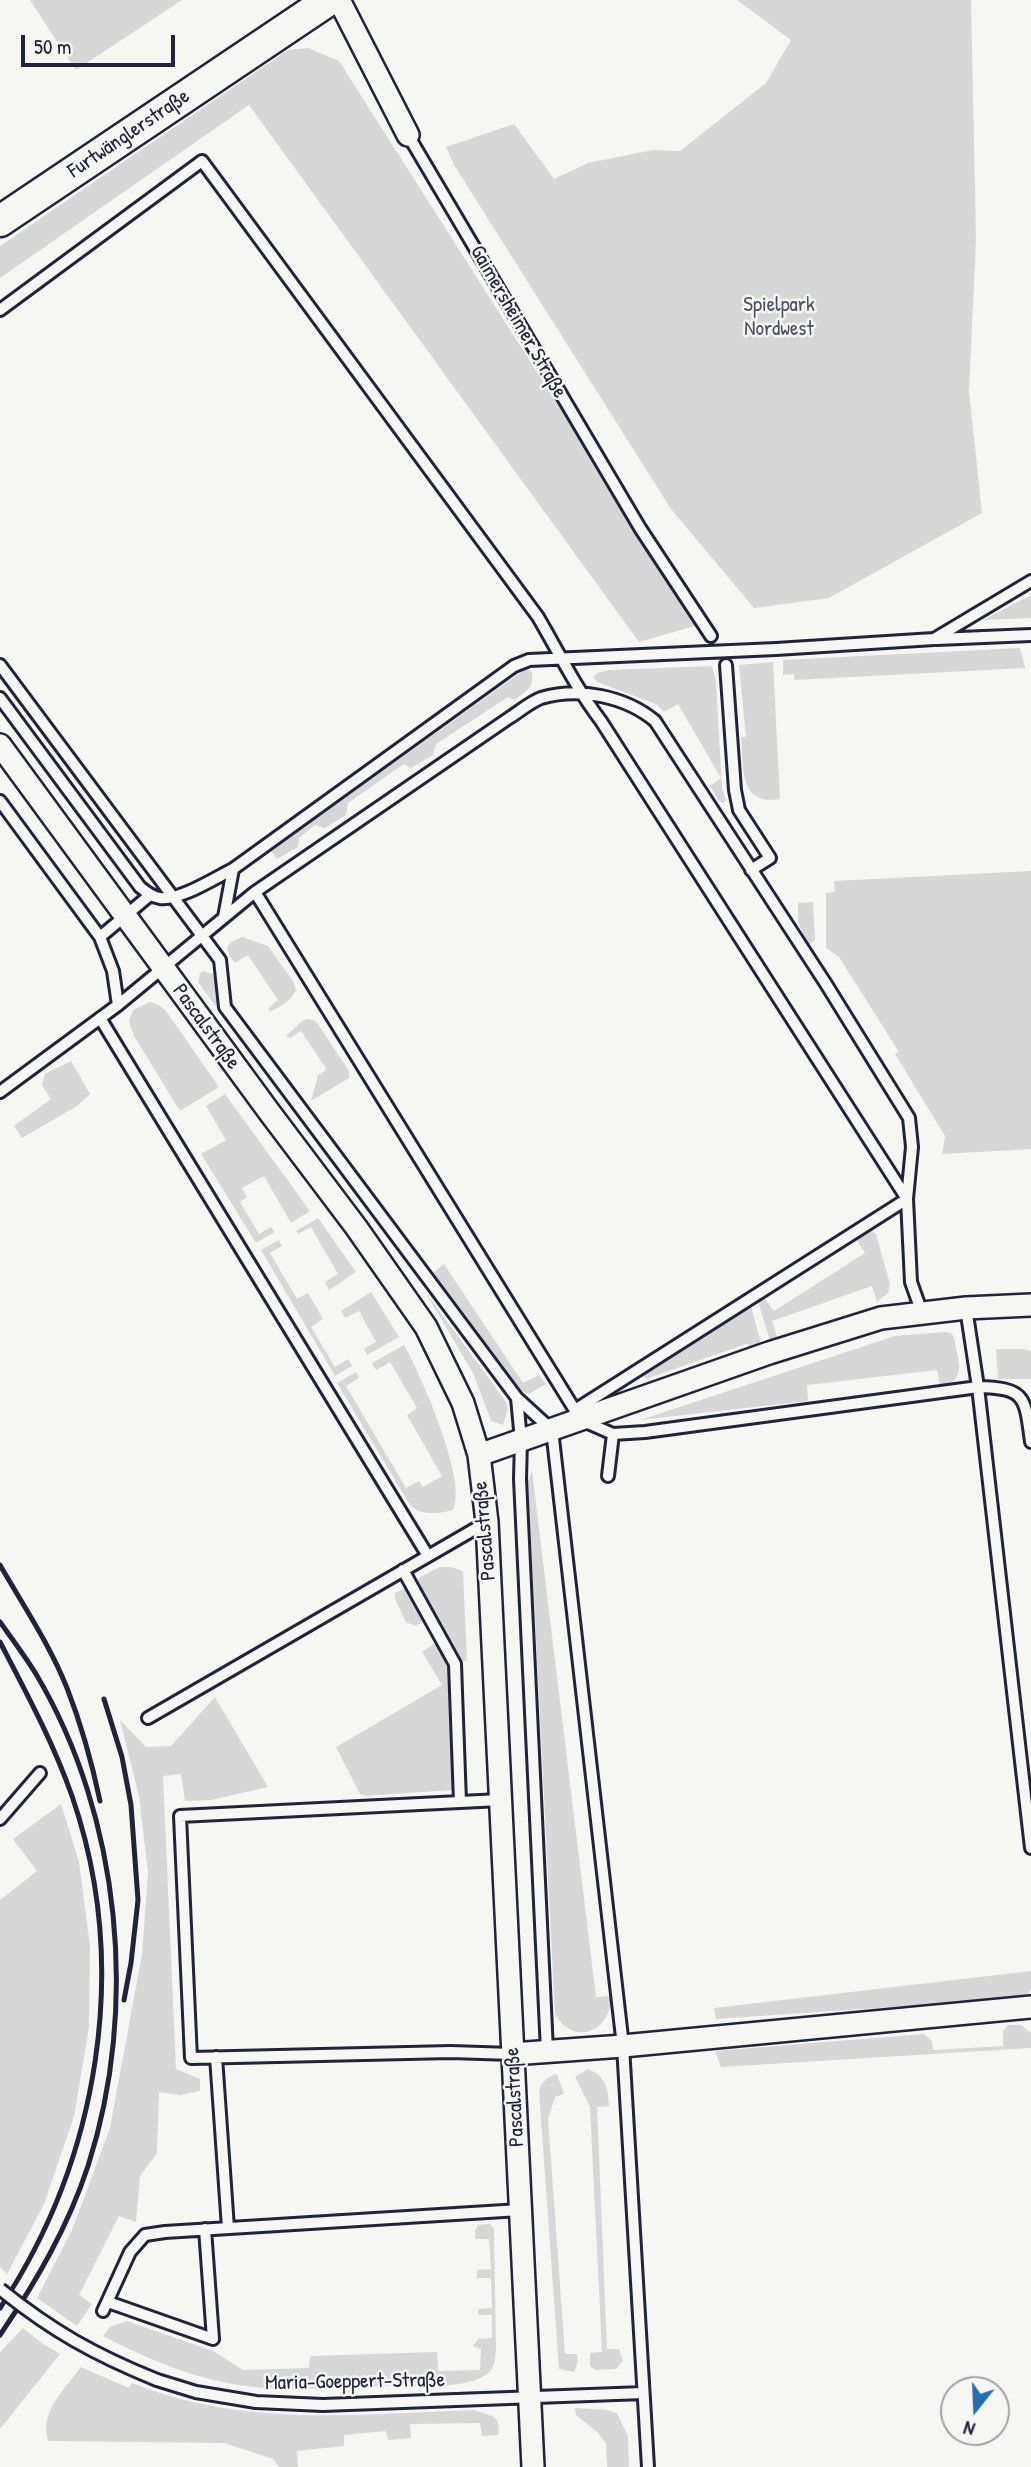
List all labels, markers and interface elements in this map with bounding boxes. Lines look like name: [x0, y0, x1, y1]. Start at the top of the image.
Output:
scale bar: [24, 21, 178, 65]
text: 50 m: [34, 32, 71, 61]
street label: Furtwänglerstraße: [63, 84, 195, 184]
street label: Gaimersheimer Straße: [464, 241, 572, 403]
park label: Spielpark Nordwest: [743, 292, 815, 342]
street label: Pascalstraße: [167, 979, 245, 1075]
street label: Pascalstraße: [468, 1480, 502, 1582]
street label: Pascalstraße: [500, 2047, 530, 2147]
street label: Maria-Goeppert-Straße: [265, 2368, 445, 2396]
north arrow: [940, 2376, 1010, 2446]
text: N: [960, 2415, 978, 2443]

